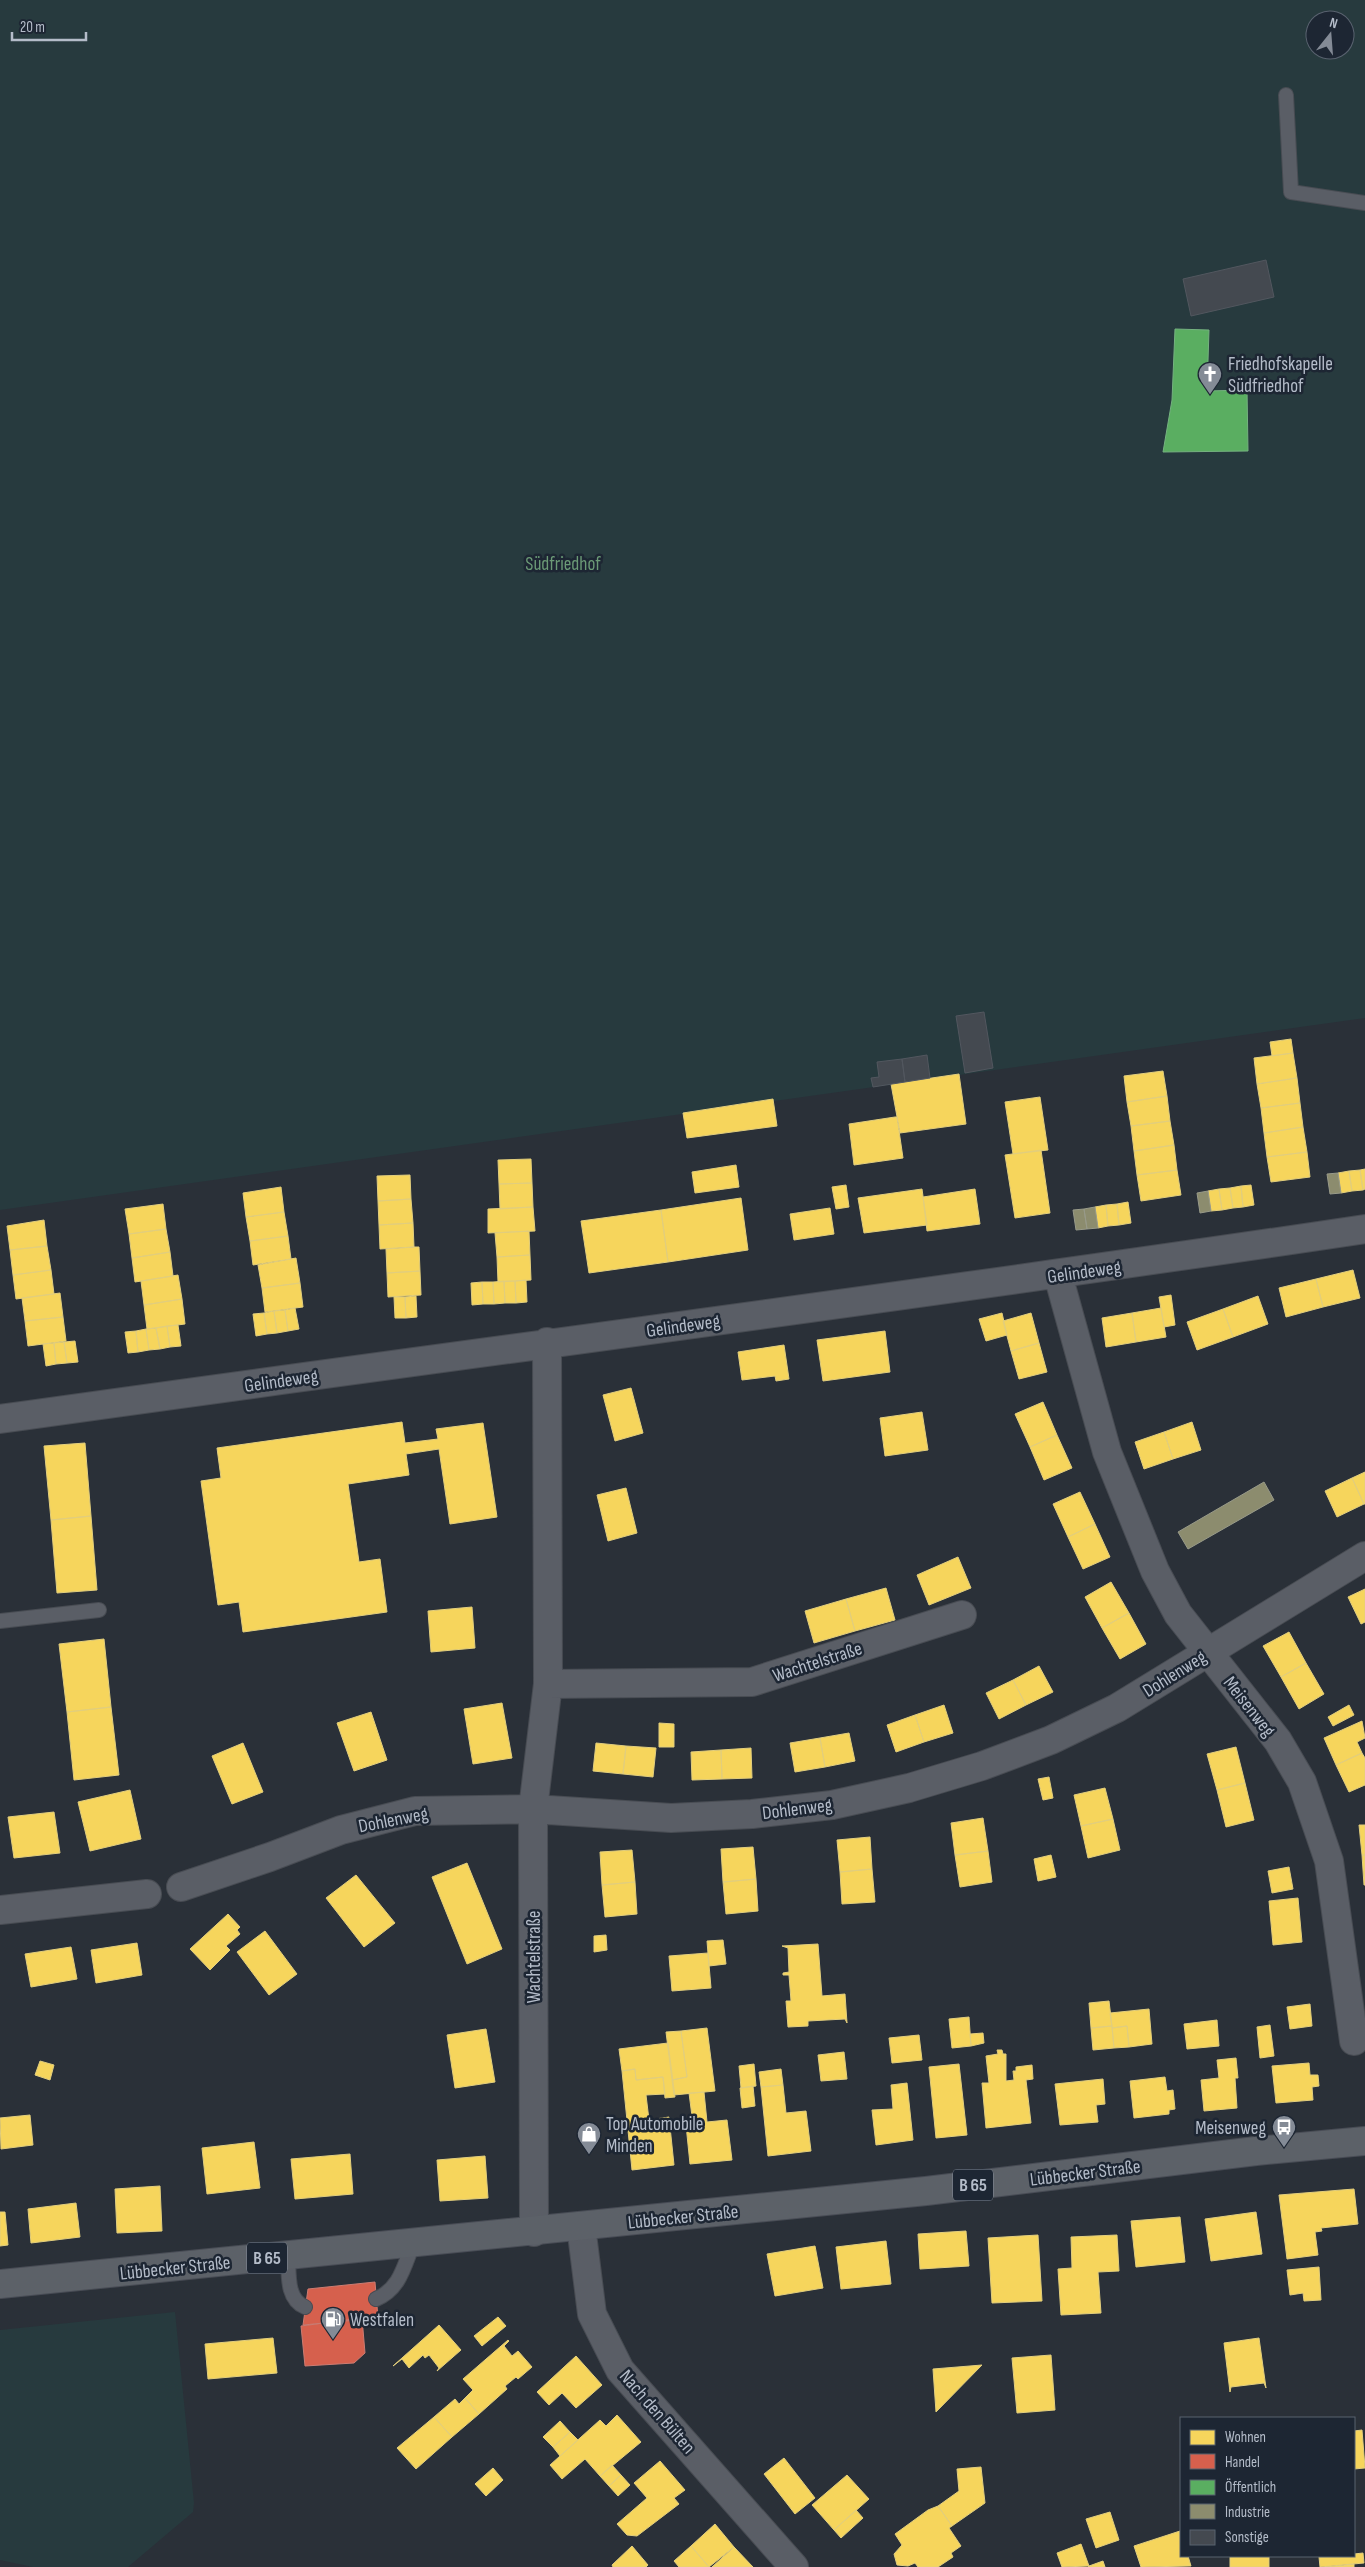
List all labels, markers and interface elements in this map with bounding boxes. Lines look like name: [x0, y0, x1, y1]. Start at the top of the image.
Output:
scale bar: [12, 10, 86, 42]
north arrow: [1305, 10, 1355, 60]
text: N: [1328, 14, 1340, 32]
text: 20 m: [20, 18, 45, 37]
place label: Friedhofskapelle Südfriedhof: [1228, 353, 1333, 398]
church icon: Friedhofskapelle Südfriedhof: [1197, 361, 1223, 395]
park label: Südfriedhof: [525, 553, 601, 576]
street label: Gelindeweg: [1046, 1256, 1123, 1289]
street label: Gelindeweg: [645, 1310, 722, 1343]
street label: Gelindeweg: [243, 1365, 320, 1398]
street label: Wachtelstraße: [770, 1637, 865, 1688]
street label: Dohlenweg: [1139, 1646, 1211, 1703]
street label: Meisenweg: [1218, 1672, 1280, 1742]
street label: Dohlenweg: [761, 1794, 834, 1825]
street label: Dohlenweg: [356, 1802, 430, 1838]
street label: Wachtelstraße: [523, 1911, 546, 2003]
place label: Top Automobile Minden: [606, 2113, 704, 2158]
bus stop icon: Meisenweg: [1271, 2114, 1297, 2148]
place label: Meisenweg: [1195, 2117, 1266, 2140]
shop icon: Top Automobile Minden: [576, 2121, 602, 2155]
street label: Lübbecker Straße: [1029, 2155, 1142, 2192]
road number: B 65: [953, 2170, 993, 2200]
street label: Lübbecker Straße: [627, 2200, 740, 2235]
road number: B 65: [247, 2242, 287, 2274]
street label: Lübbecker Straße: [119, 2251, 232, 2286]
fuel station icon: Westfalen: [320, 2306, 346, 2340]
place label: Westfalen: [350, 2309, 414, 2332]
street label: Nach den Bülten: [614, 2365, 700, 2459]
legend: [1180, 2417, 1355, 2557]
text: Wohnen: [1225, 2428, 1266, 2447]
text: Handel: [1225, 2453, 1260, 2472]
text: Öffentlich: [1225, 2478, 1276, 2497]
text: Industrie: [1225, 2503, 1270, 2522]
text: Sonstige: [1225, 2528, 1269, 2547]

